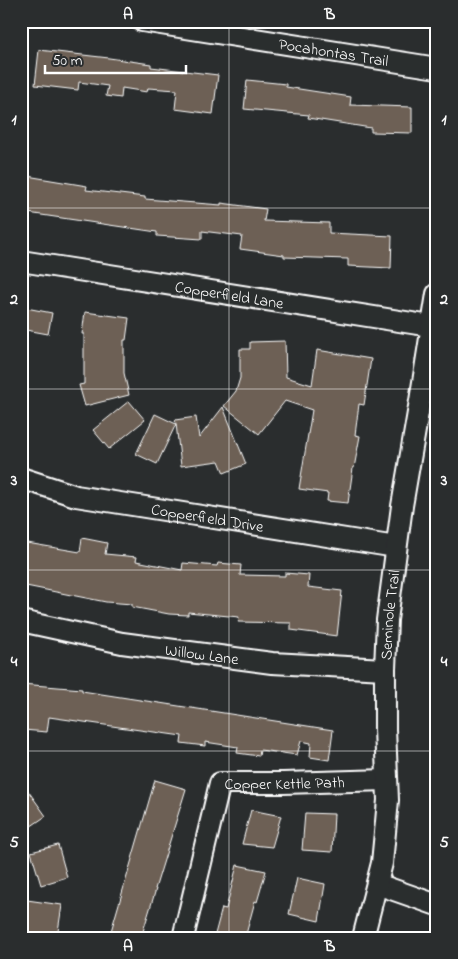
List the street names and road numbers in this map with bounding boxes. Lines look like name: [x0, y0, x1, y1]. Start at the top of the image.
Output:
street label: Pocahontas Trail: [277, 33, 390, 74]
street label: Copperfield Lane: [173, 276, 286, 317]
street label: Copperfield Drive: [149, 498, 266, 540]
street label: Seminole Trail: [375, 568, 408, 661]
street label: Willow Lane: [163, 639, 241, 673]
street label: Copper Kettle Path: [225, 771, 345, 797]

